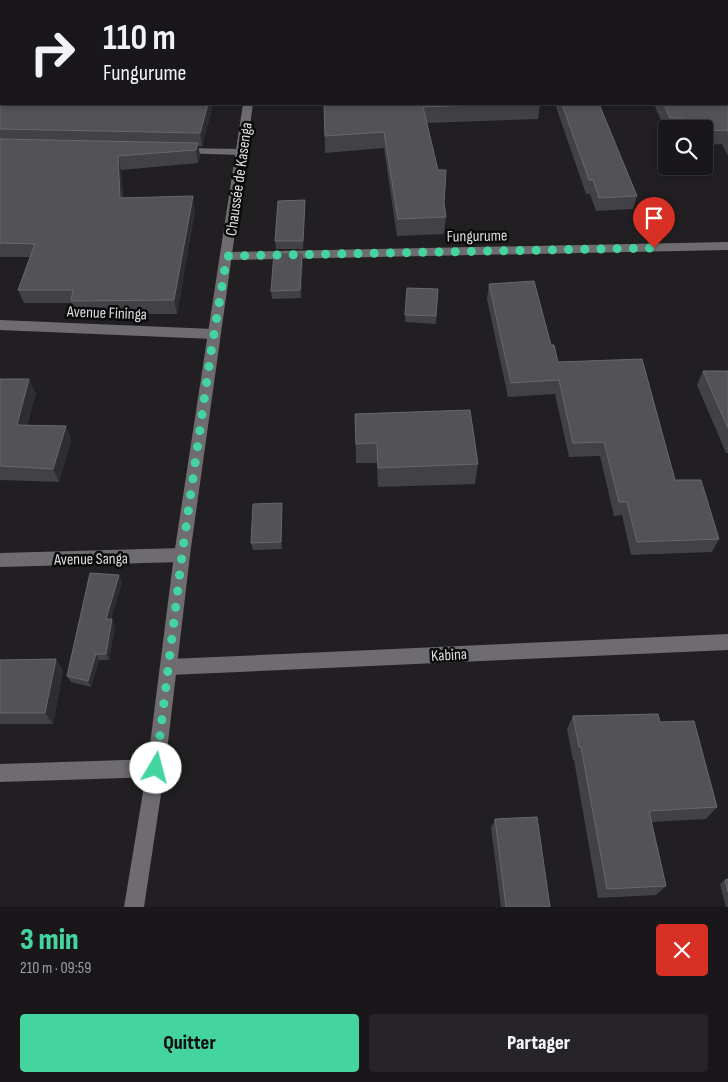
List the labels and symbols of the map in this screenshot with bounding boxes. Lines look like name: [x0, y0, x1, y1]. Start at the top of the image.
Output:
street label: Chaussée de Kasenga: [222, 121, 257, 237]
pin: [633, 197, 675, 248]
street label: Fungurume: [447, 226, 508, 247]
street label: Avenue Fininga: [66, 303, 147, 324]
street label: Avenue Sanga: [53, 549, 128, 570]
street label: Kabina: [431, 645, 468, 666]
position arrow: [129, 741, 181, 793]

